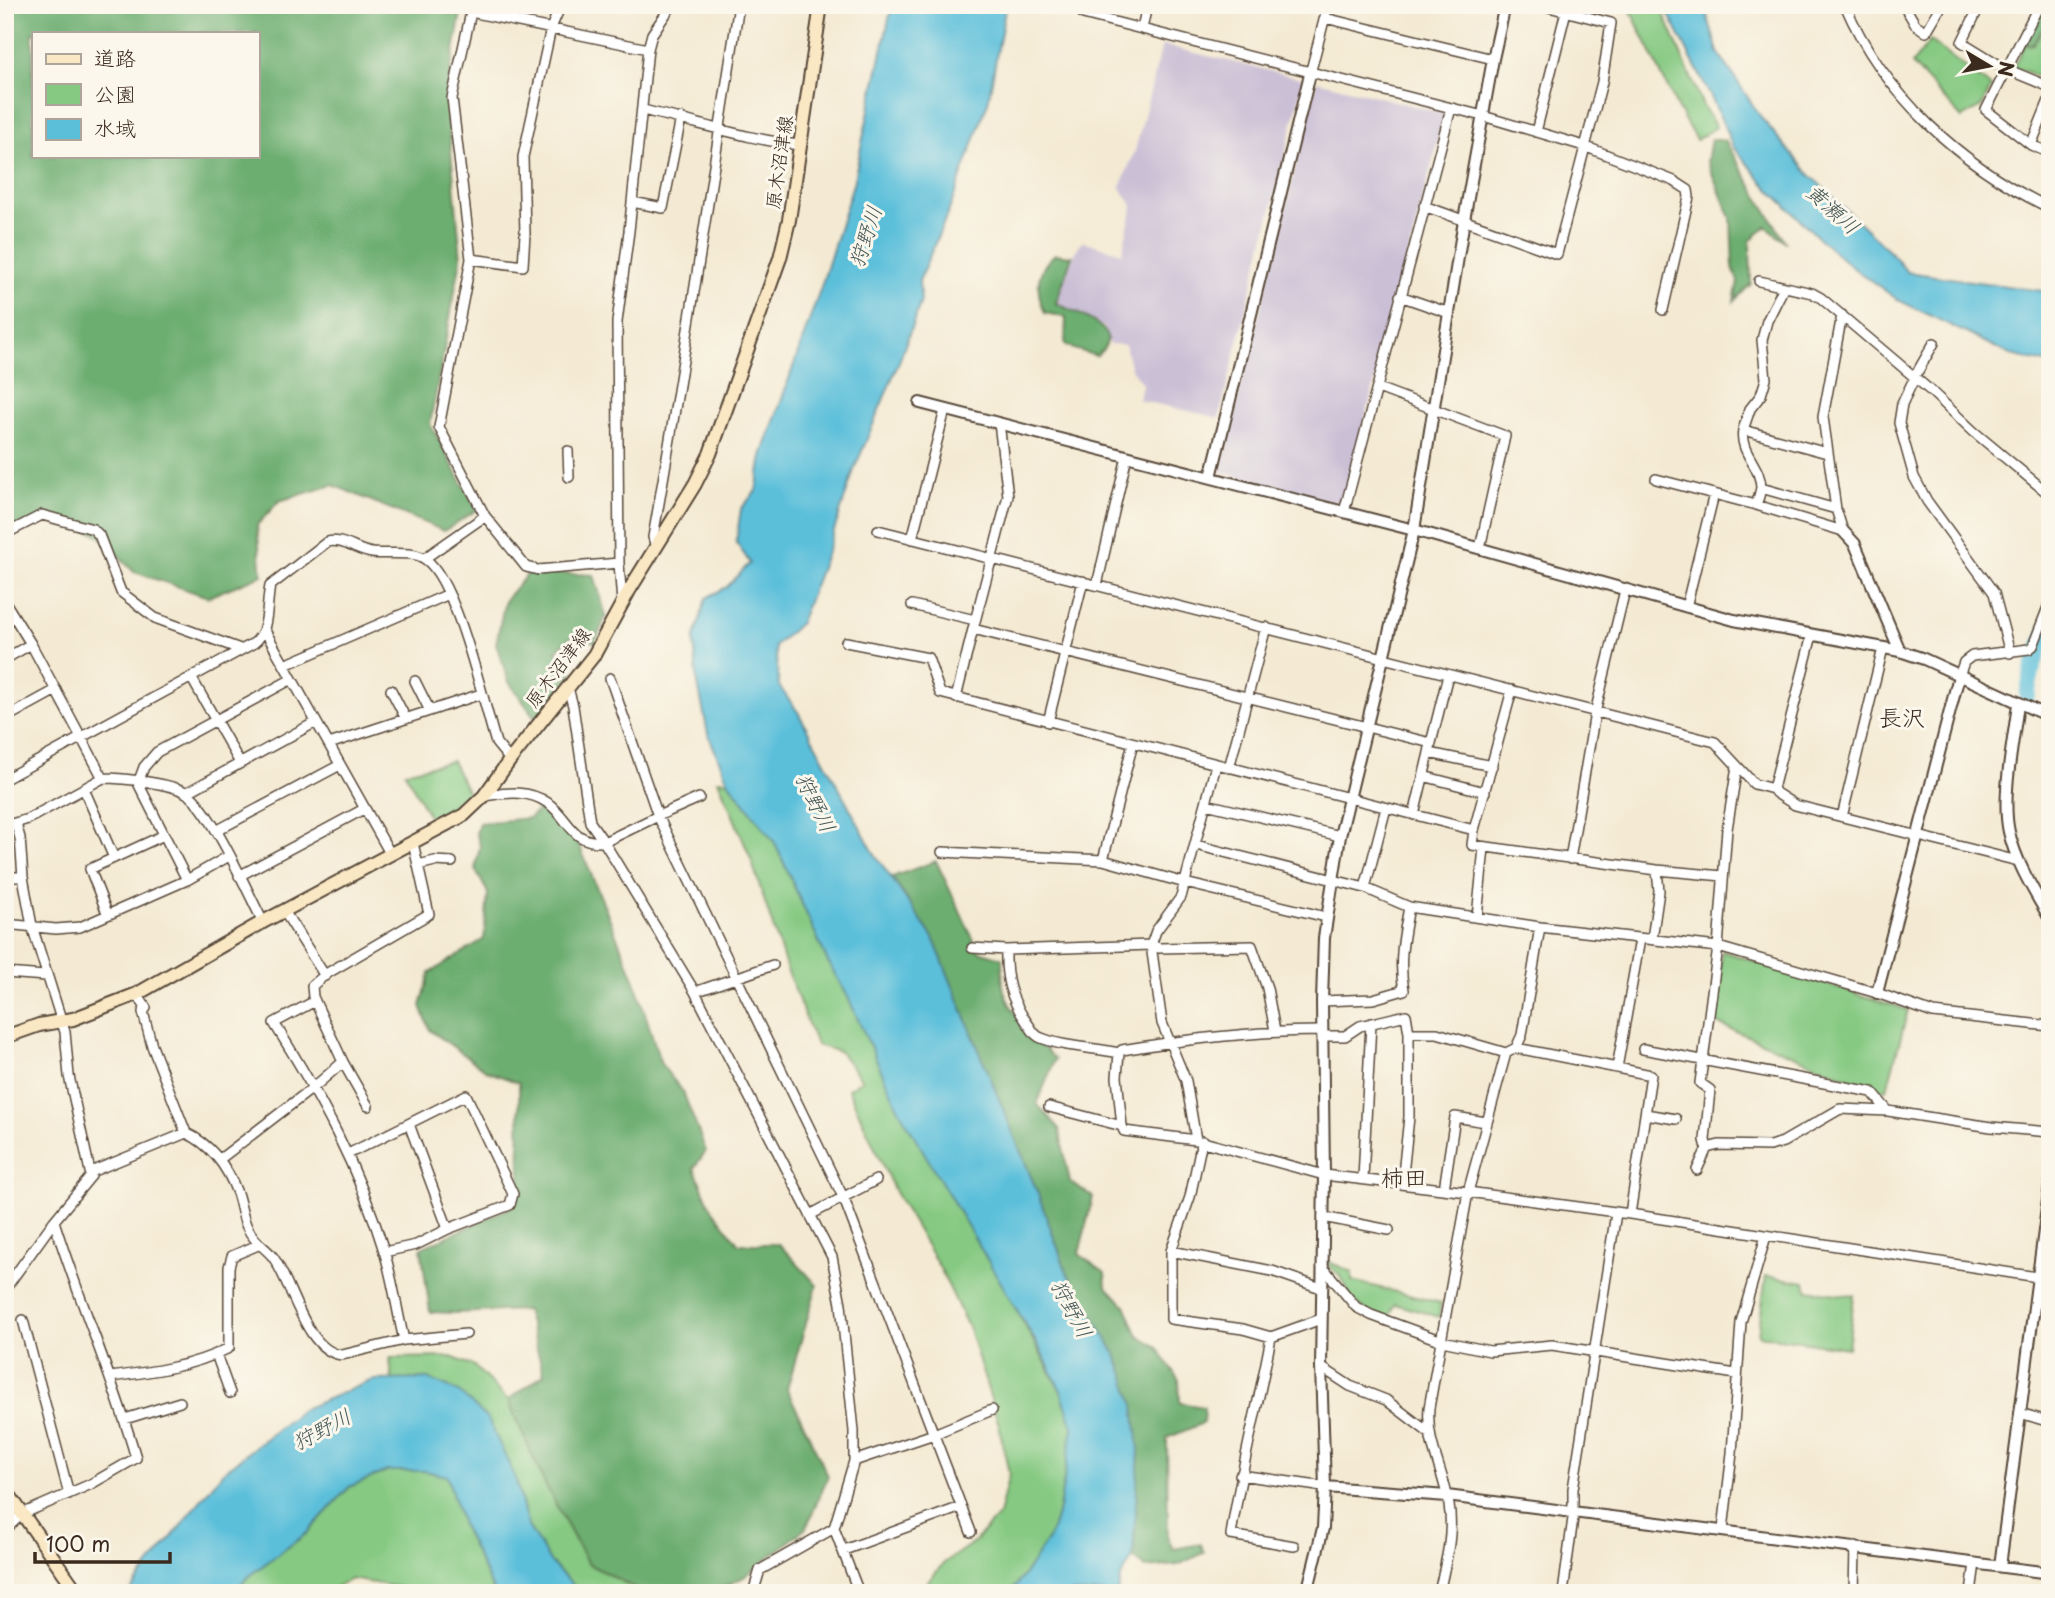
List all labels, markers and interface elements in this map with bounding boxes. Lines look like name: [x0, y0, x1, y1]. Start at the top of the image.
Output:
legend: [32, 32, 259, 158]
north arrow: [1954, 32, 2024, 102]
text: 道路: [94, 41, 136, 73]
text: N: [1992, 59, 2022, 79]
text: 公園: [94, 77, 136, 109]
text: 水域: [94, 111, 136, 143]
street label: 原木沼津線: [758, 113, 798, 211]
water label: 黄瀬川: [1800, 175, 1868, 241]
water label: 狩野川: [839, 201, 889, 271]
street label: 原木沼津線: [517, 621, 597, 713]
district label: 長沢: [1879, 699, 1925, 734]
water label: 狩野川: [789, 767, 845, 837]
district label: 柿田: [1381, 1159, 1427, 1194]
water label: 狩野川: [1044, 1273, 1102, 1343]
water label: 狩野川: [286, 1399, 356, 1457]
scale bar: [35, 1521, 170, 1565]
text: 100 m: [46, 1527, 110, 1559]

